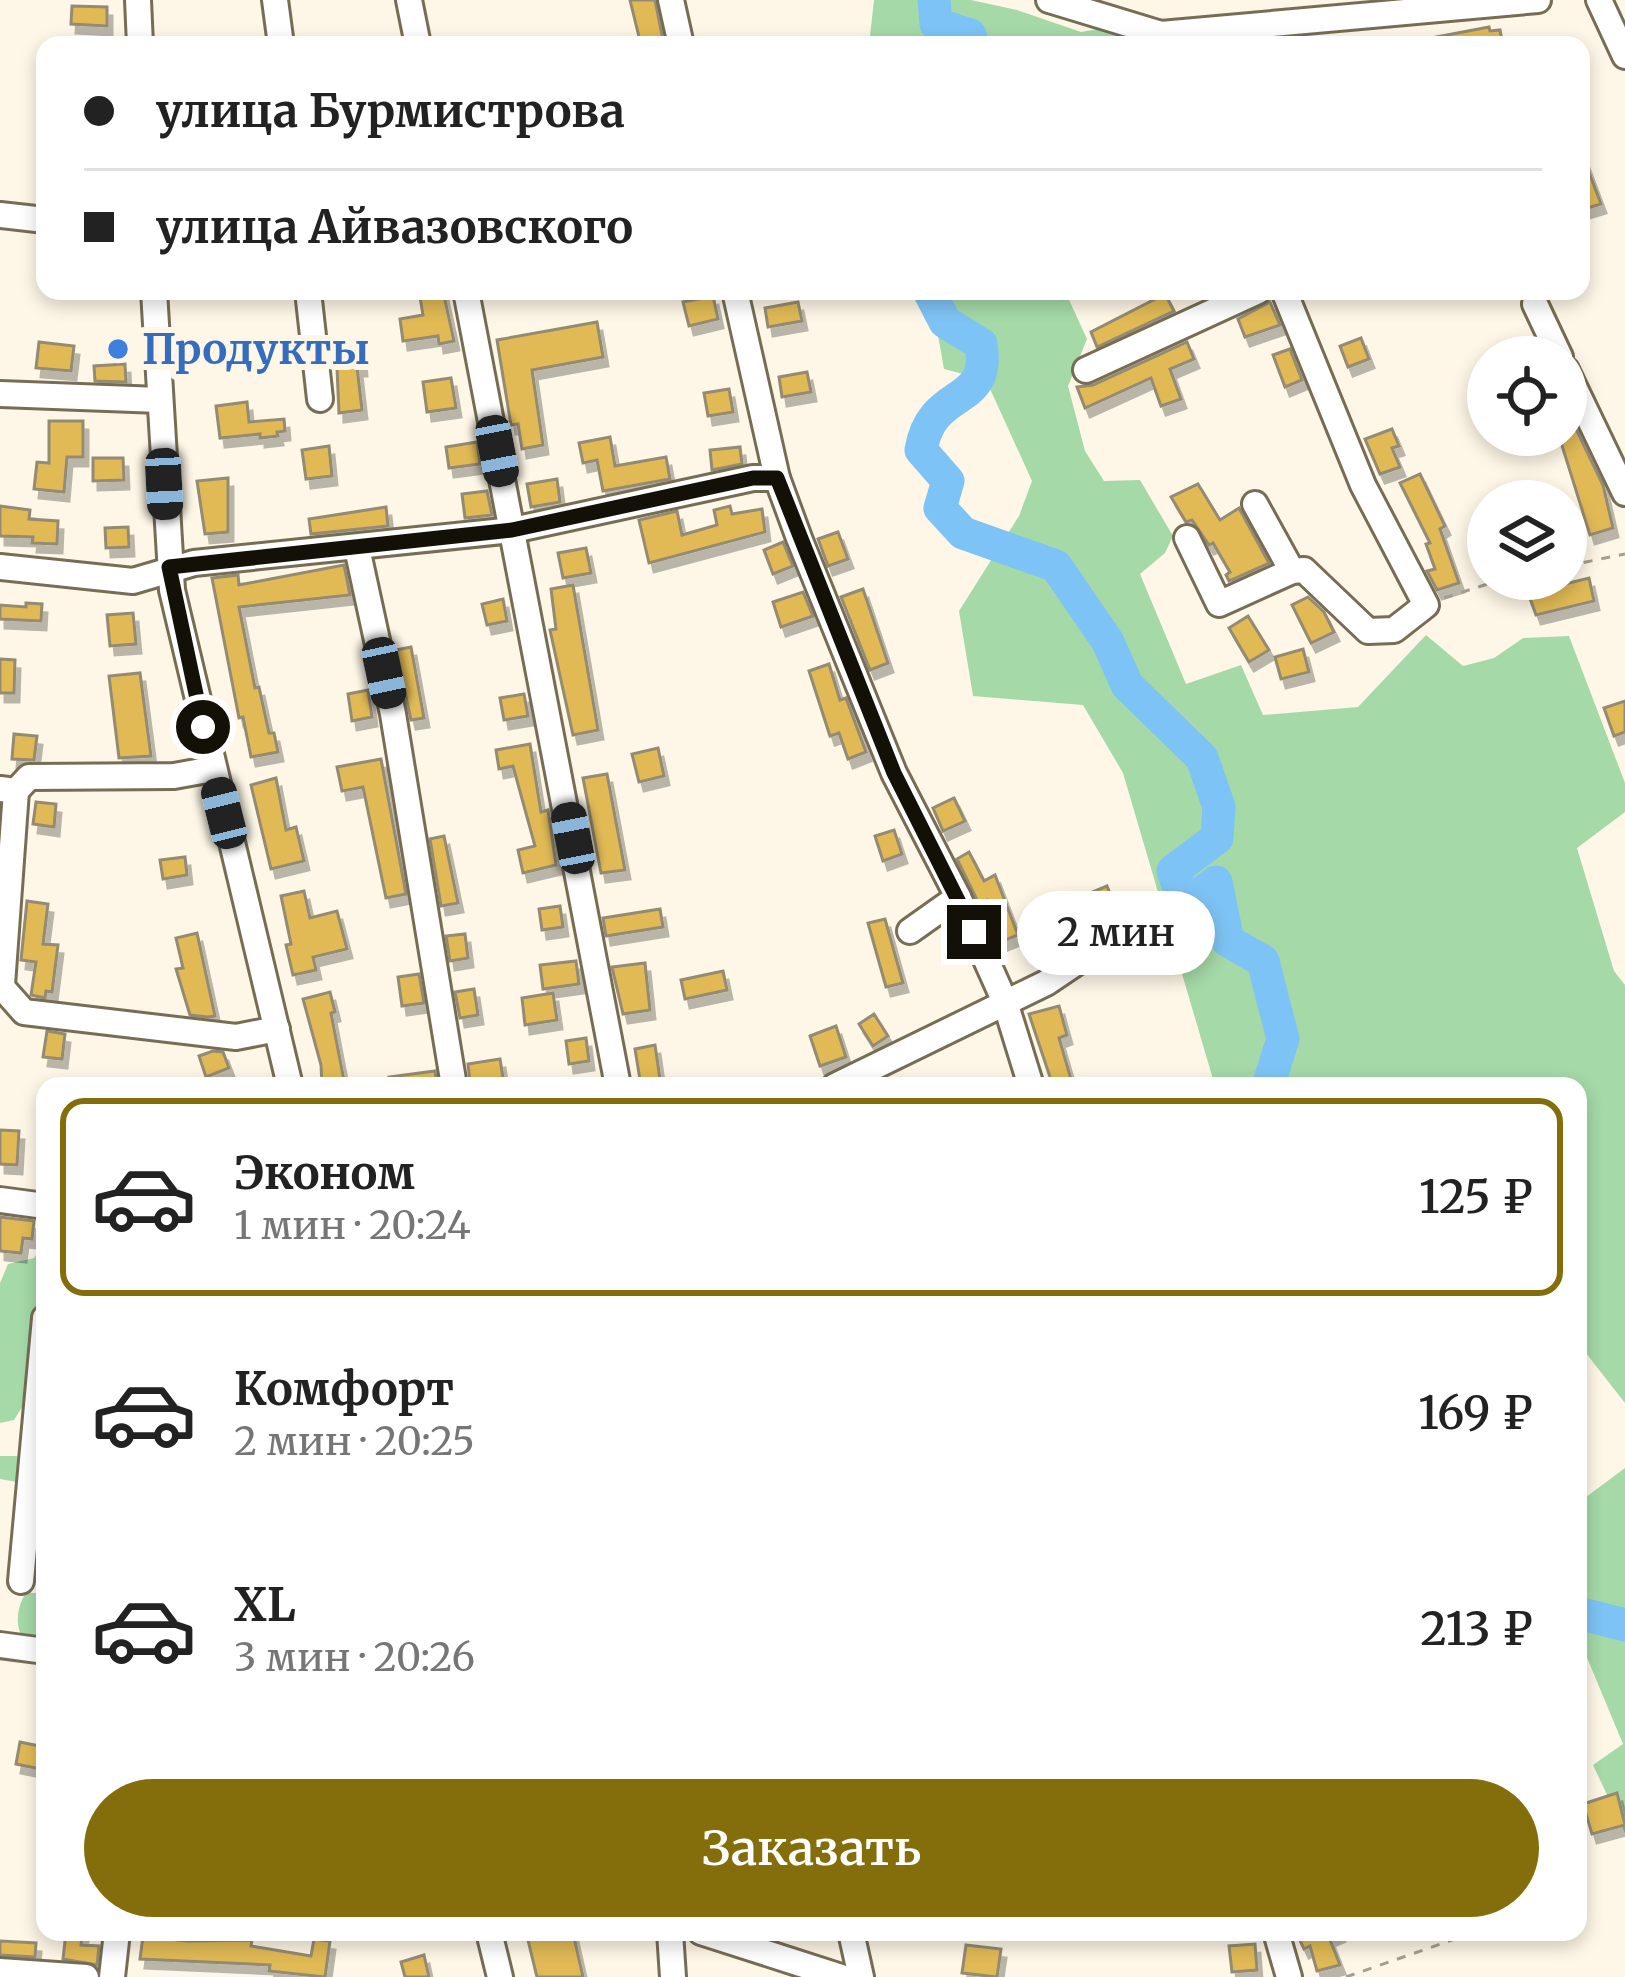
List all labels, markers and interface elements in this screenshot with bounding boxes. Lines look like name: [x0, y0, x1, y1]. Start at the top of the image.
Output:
text: улица Бурмистрова: [156, 83, 625, 139]
text: улица Айвазовского: [156, 199, 633, 255]
place label: Продукты: [142, 323, 370, 375]
marker: Продукты: [105, 336, 131, 362]
map controls: [1467, 336, 1587, 600]
button: locate: [1467, 336, 1587, 456]
car: [472, 412, 522, 490]
car: [144, 447, 184, 521]
button: layers: [1467, 480, 1587, 600]
car: [359, 634, 409, 712]
route start: [176, 700, 230, 754]
car: [198, 774, 250, 852]
car: [548, 799, 598, 877]
callout: 2 мин: [1016, 890, 1214, 974]
route end: [947, 905, 1001, 959]
text: 2 мин: [1057, 908, 1175, 957]
icon: car: [90, 1143, 198, 1251]
text: Эконом: [234, 1145, 415, 1201]
text: 125 ₽: [1419, 1169, 1533, 1225]
text: 1 мин · 20:24: [234, 1201, 471, 1250]
icon: car: [90, 1359, 198, 1467]
text: Комфорт: [234, 1361, 454, 1417]
text: 169 ₽: [1418, 1385, 1533, 1441]
text: 2 мин · 20:25: [234, 1417, 475, 1466]
icon: car: [90, 1575, 198, 1683]
text: XL: [234, 1577, 296, 1633]
text: 213 ₽: [1420, 1601, 1533, 1657]
text: 3 мин · 20:26: [234, 1633, 475, 1682]
button: Заказать: [84, 1779, 1539, 1917]

